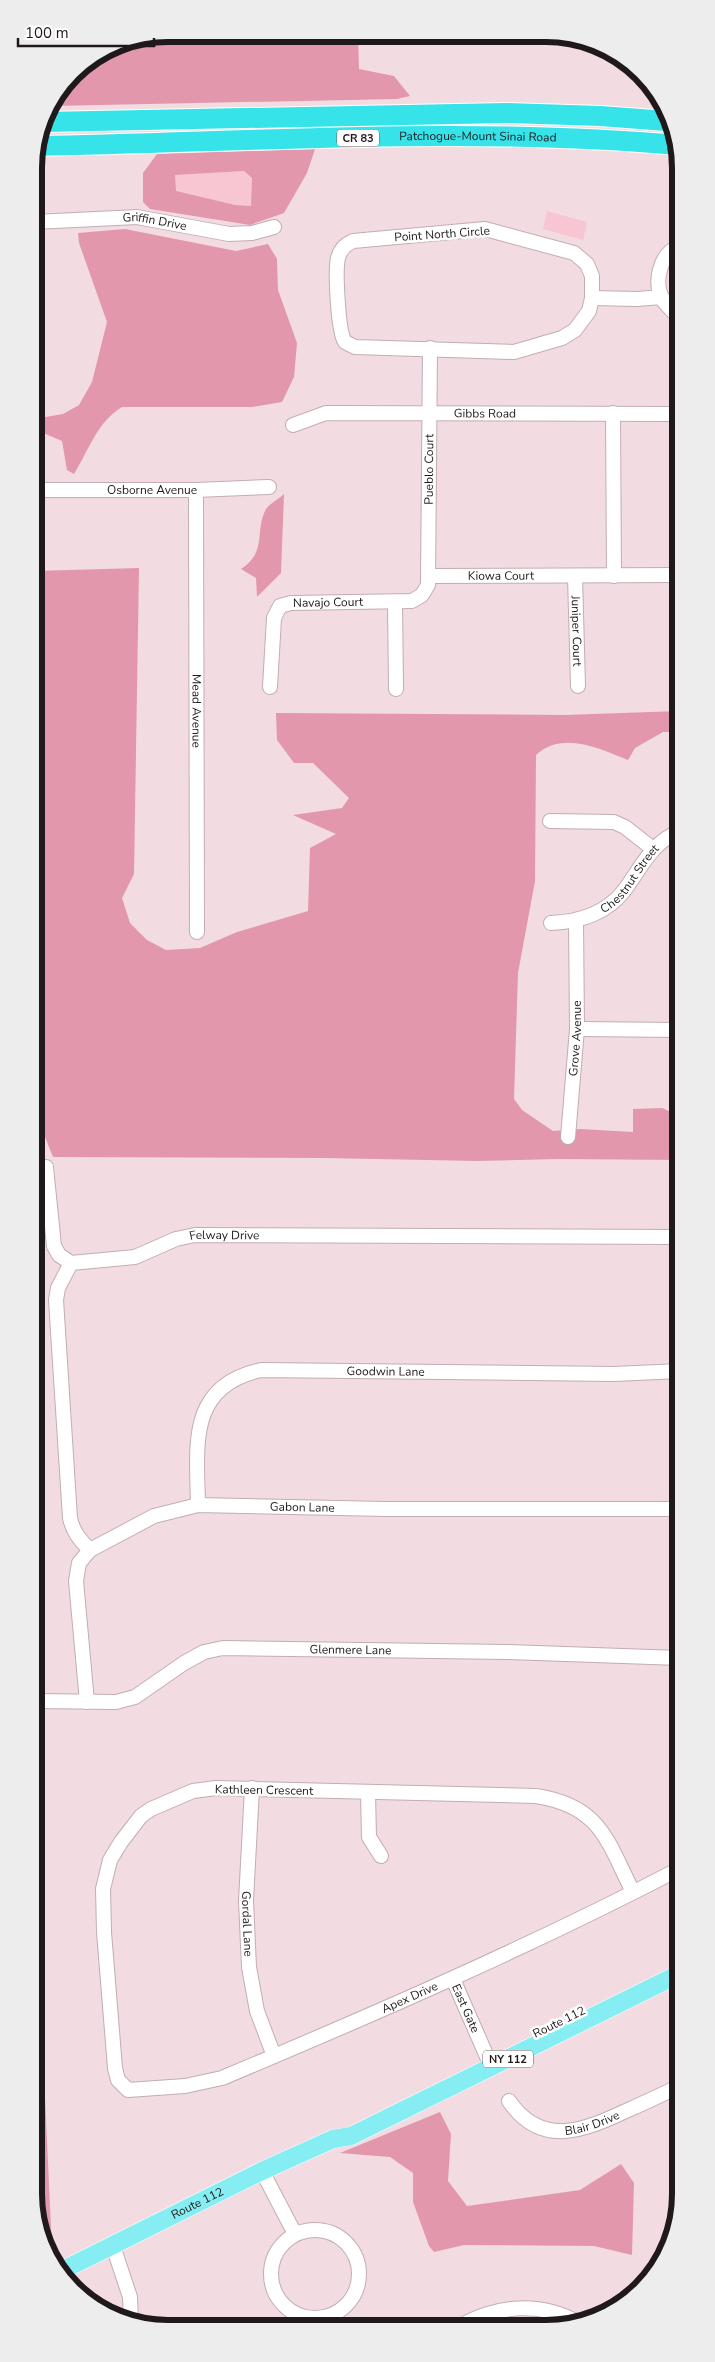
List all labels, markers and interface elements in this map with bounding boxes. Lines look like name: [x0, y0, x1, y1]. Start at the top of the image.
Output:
scale bar: [18, 15, 154, 47]
text: 100 m: [25, 23, 69, 43]
street label: Patchogue-Mount Sinai Road: [399, 128, 557, 146]
road number: CR 83: [337, 130, 379, 146]
street label: Griffin Drive: [122, 209, 188, 234]
street label: Point North Circle: [394, 223, 490, 245]
street label: Gibbs Road: [454, 405, 516, 422]
street label: Pueblo Court: [421, 433, 437, 505]
street label: Osborne Avenue: [107, 482, 197, 498]
street label: Kiowa Court: [468, 568, 535, 584]
street label: Navajo Court: [293, 594, 364, 611]
street label: Juniper Court: [568, 594, 585, 667]
street label: Mead Avenue: [188, 674, 205, 748]
street label: Chestnut Street: [597, 840, 663, 917]
street label: Grove Avenue: [565, 1000, 585, 1077]
street label: Felway Drive: [188, 1227, 260, 1244]
street label: Goodwin Lane: [347, 1363, 425, 1380]
street label: Gabon Lane: [270, 1499, 335, 1516]
street label: Glenmere Lane: [309, 1641, 392, 1658]
street label: Kathleen Crescent: [215, 1781, 314, 1799]
street label: Gordal Lane: [238, 1891, 257, 1957]
street label: Apex Drive: [379, 1978, 440, 2017]
street label: East Gate: [448, 1981, 484, 2035]
street label: Route 112: [530, 2002, 588, 2042]
road number: NY 112: [483, 2050, 533, 2068]
street label: Blair Drive: [564, 2107, 622, 2139]
street label: Route 112: [168, 2183, 226, 2223]

